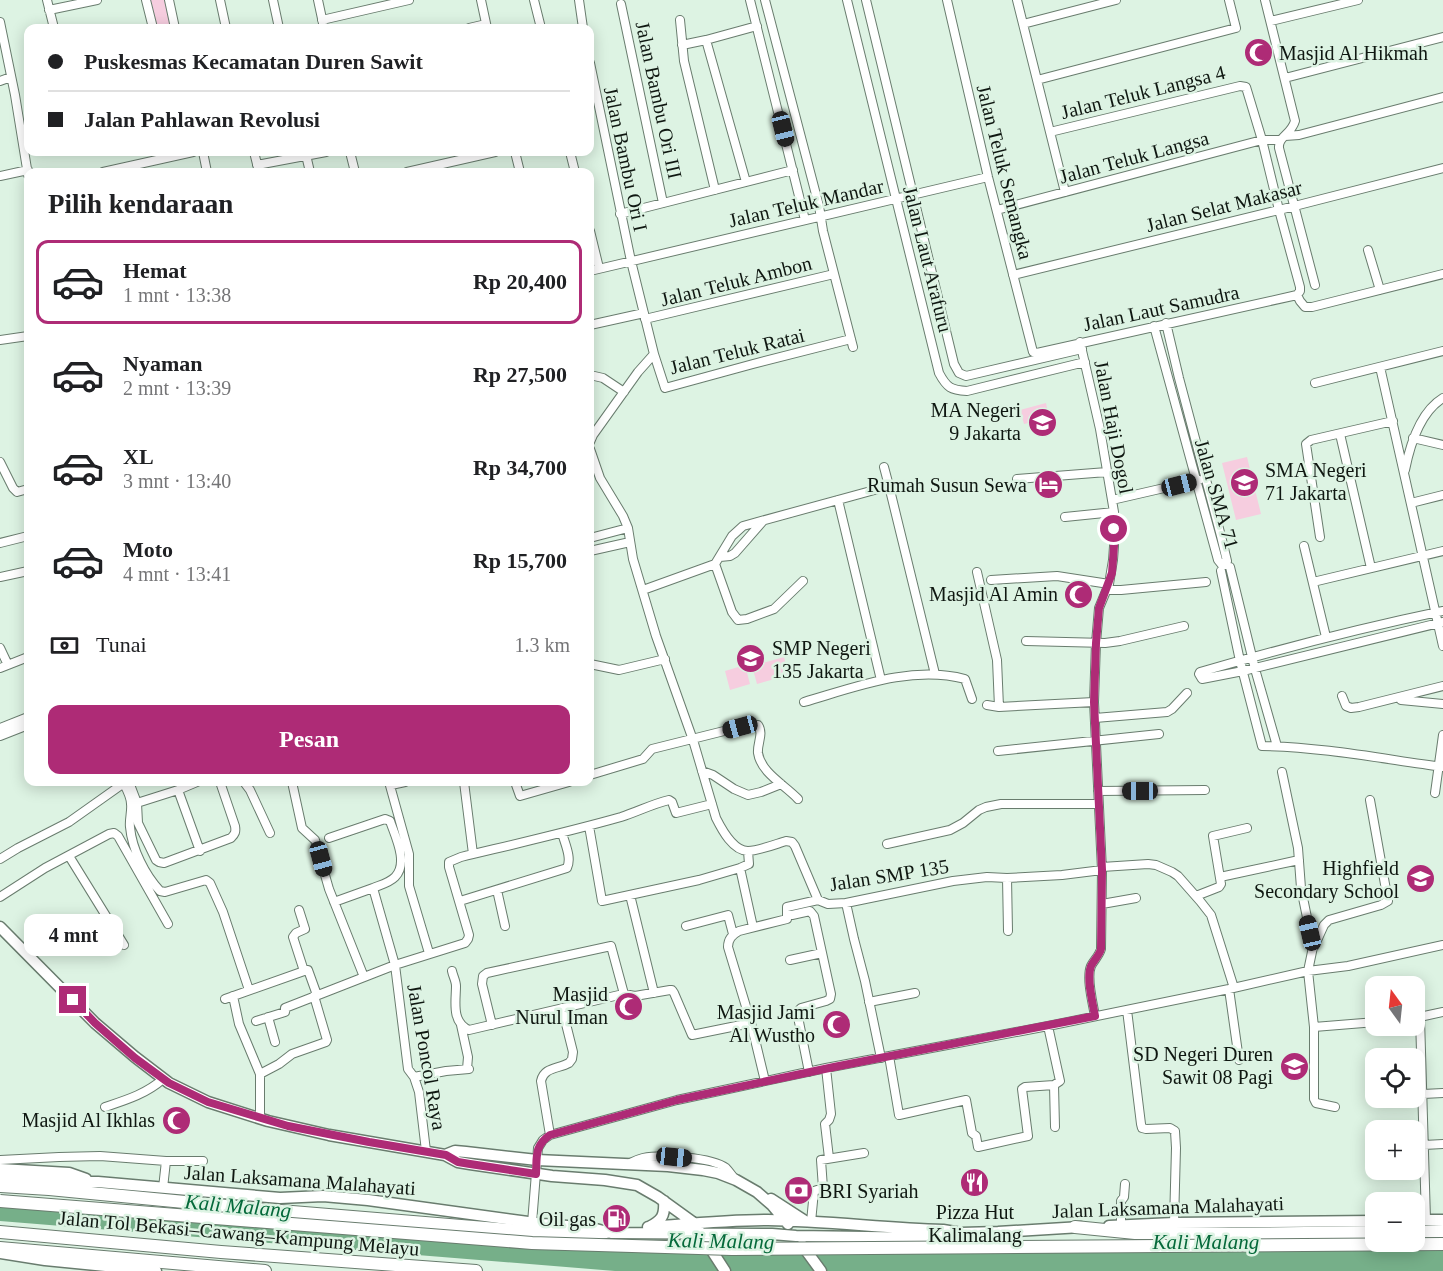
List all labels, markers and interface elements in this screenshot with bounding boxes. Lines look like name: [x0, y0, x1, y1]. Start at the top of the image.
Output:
street label: Jalan Bambu Ori III: [632, 19, 686, 181]
mosque icon: Masjid Al Hikmah: [1242, 37, 1274, 69]
place label: Masjid Al Hikmah: [1279, 42, 1428, 65]
text: Puskesmas Kecamatan Duren Sawit: [84, 49, 423, 74]
street label: Jalan Teluk Langsa 4: [1058, 61, 1228, 124]
street label: Jalan Teluk Semangka: [972, 82, 1037, 262]
street label: Jalan Bambu Ori I: [600, 85, 652, 233]
text: Jalan Pahlawan Revolusi: [84, 107, 320, 132]
car: [770, 109, 796, 149]
street label: Jalan Teluk Langsa: [1057, 126, 1211, 188]
street label: Jalan Teluk Mandar: [726, 174, 886, 232]
street label: Jalan Selat Makasar: [1144, 176, 1305, 236]
street label: Jalan Laut Arafuru: [899, 184, 957, 334]
text: Pilih kendaraan: [48, 189, 233, 219]
street label: Jalan Teluk Ambon: [658, 252, 814, 310]
icon: car: [51, 255, 105, 309]
text: Hemat: [123, 258, 187, 283]
text: Rp 20,400: [473, 269, 567, 294]
street label: Jalan Laut Samudra: [1081, 281, 1241, 335]
text: 1 mnt · 13:38: [123, 284, 231, 306]
street label: Jalan Teluk Ratai: [667, 324, 807, 378]
icon: car: [51, 348, 105, 402]
text: Nyaman: [123, 351, 202, 376]
street label: Jalan Haji Dogol: [1089, 358, 1138, 496]
text: Rp 27,500: [473, 362, 567, 387]
text: 2 mnt · 13:39: [123, 377, 231, 399]
place label: MA Negeri 9 Jakarta: [930, 399, 1021, 444]
school or university icon: MA Negeri 9 Jakarta: [1026, 406, 1058, 438]
street label: Jalan SMA 71: [1191, 436, 1243, 552]
icon: car: [51, 441, 105, 495]
text: XL: [123, 444, 154, 469]
text: Rp 34,700: [473, 455, 567, 480]
place label: SMA Negeri 71 Jakarta: [1265, 459, 1367, 504]
school or university icon: SMA Negeri 71 Jakarta: [1228, 466, 1260, 498]
hotel icon: Rumah Susun Sewa: [1032, 469, 1064, 501]
text: 3 mnt · 13:40: [123, 470, 231, 492]
car: [1159, 472, 1199, 498]
place label: Rumah Susun Sewa: [867, 474, 1027, 496]
route start: [1100, 515, 1127, 542]
icon: car: [51, 534, 105, 588]
text: Moto: [123, 537, 173, 562]
text: Rp 15,700: [473, 548, 567, 573]
text: 4 mnt · 13:41: [123, 563, 231, 585]
mosque icon: Masjid Al Amin: [1063, 578, 1095, 610]
place label: Masjid Al Amin: [929, 583, 1058, 606]
icon: cash: [48, 629, 81, 662]
text: Tunai: [96, 632, 147, 657]
text: 1.3 km: [514, 634, 570, 656]
place label: SMP Negeri 135 Jakarta: [772, 637, 871, 682]
school or university icon: SMP Negeri 135 Jakarta: [735, 643, 767, 675]
button: Pesan: [48, 705, 570, 774]
car: [720, 714, 760, 740]
car: [1122, 782, 1158, 800]
car: [308, 839, 334, 879]
street label: Jalan SMP 135: [828, 855, 950, 895]
place label: Highfield Secondary School: [1254, 857, 1399, 903]
school or university icon: Highfield Secondary School: [1404, 863, 1436, 895]
callout: 4 mnt: [23, 913, 122, 955]
car: [1297, 913, 1323, 953]
text: 4 mnt: [49, 924, 98, 946]
north arrow: [1365, 976, 1425, 1036]
map controls: [1365, 976, 1425, 1252]
street label: Jalan Poncol Raya: [402, 982, 451, 1132]
place label: Masjid Nurul Iman: [515, 983, 608, 1028]
route end: [59, 986, 86, 1013]
mosque icon: Masjid Nurul Iman: [613, 990, 645, 1022]
place label: Masjid Jami Al Wustho: [717, 1001, 815, 1046]
mosque icon: Masjid Jami Al Wustho: [820, 1008, 852, 1040]
place label: SD Negeri Duren Sawit 08 Pagi: [1133, 1043, 1273, 1089]
button: locate: [1365, 1048, 1425, 1108]
school or university icon: SD Negeri Duren Sawit 08 Pagi: [1278, 1050, 1310, 1082]
mosque icon: Masjid Al Ikhlas: [160, 1104, 192, 1136]
place label: Masjid Al Ikhlas: [22, 1109, 155, 1132]
button: +: [1365, 1120, 1425, 1180]
car: [655, 1146, 693, 1168]
street label: Jalan Laksamana Malahayati: [183, 1161, 417, 1200]
restaurant icon: Pizza Hut Kalimalang: [959, 1166, 991, 1198]
bank icon: BRI Syariah: [782, 1175, 814, 1207]
place label: BRI Syariah: [819, 1180, 918, 1203]
water label: Kali Malang: [183, 1189, 292, 1223]
street label: Jalan Laksamana Malahayati: [1052, 1192, 1285, 1223]
button: −: [1365, 1192, 1425, 1252]
place label: Pizza Hut Kalimalang: [928, 1201, 1022, 1247]
fuel station icon: Oil gas: [601, 1203, 633, 1235]
street label: Jalan Tol Bekasi–Cawang–Kampung Melayu: [58, 1206, 420, 1261]
place label: Oil gas: [539, 1208, 596, 1231]
water label: Kali Malang: [666, 1228, 775, 1254]
water label: Kali Malang: [1152, 1230, 1259, 1254]

